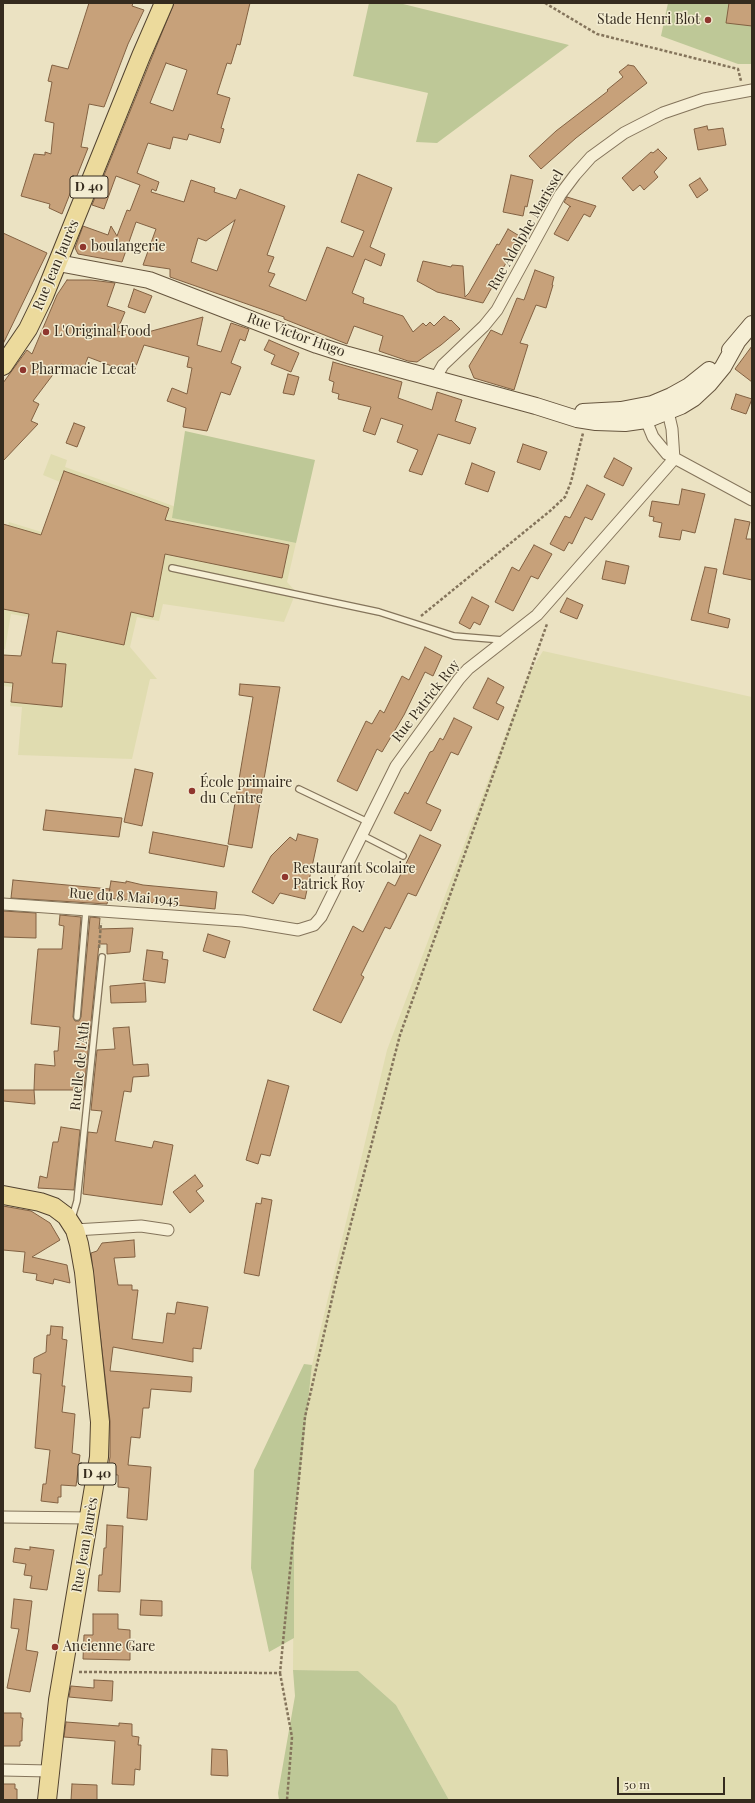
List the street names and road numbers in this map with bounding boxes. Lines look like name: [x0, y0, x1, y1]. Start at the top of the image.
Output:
street label: Rue Adolphe Marissel: [485, 167, 567, 293]
road number: D 40: [70, 176, 108, 198]
street label: Rue Jean Jaurès: [29, 217, 83, 313]
street label: Rue Victor Hugo: [245, 310, 347, 360]
street label: Rue Patrick Roy: [389, 657, 463, 745]
street label: Rue du 8 Mai 1945: [69, 885, 179, 909]
street label: Ruelle de l'Ath: [67, 1021, 93, 1111]
road number: D 40: [78, 1463, 116, 1485]
street label: Rue Jean Jaurès: [68, 1496, 102, 1594]

